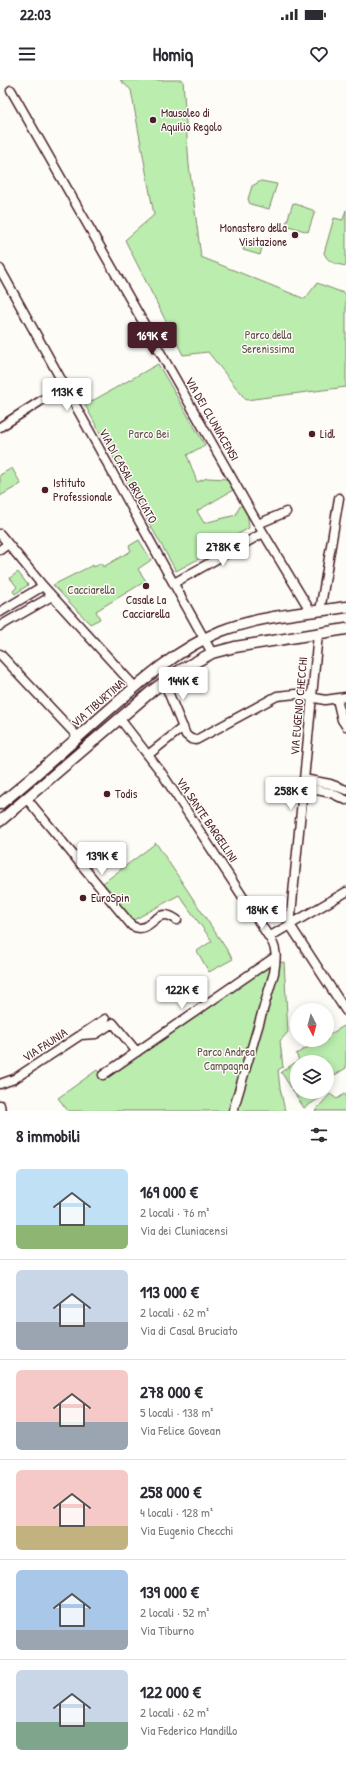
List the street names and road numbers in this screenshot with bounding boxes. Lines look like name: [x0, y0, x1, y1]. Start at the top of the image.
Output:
street label: VIA DEI CLUNIACENSI: [182, 374, 243, 464]
street label: VIA DI CASAL BRUCIATO: [95, 425, 162, 527]
street label: VIA EUGENIO CHECCHI: [286, 656, 311, 756]
street label: VIA TIBURTINA: [67, 675, 128, 731]
street label: VIA SANTE BARGELLINI: [173, 774, 242, 866]
street label: VIA FAUNIA: [19, 1024, 71, 1065]

